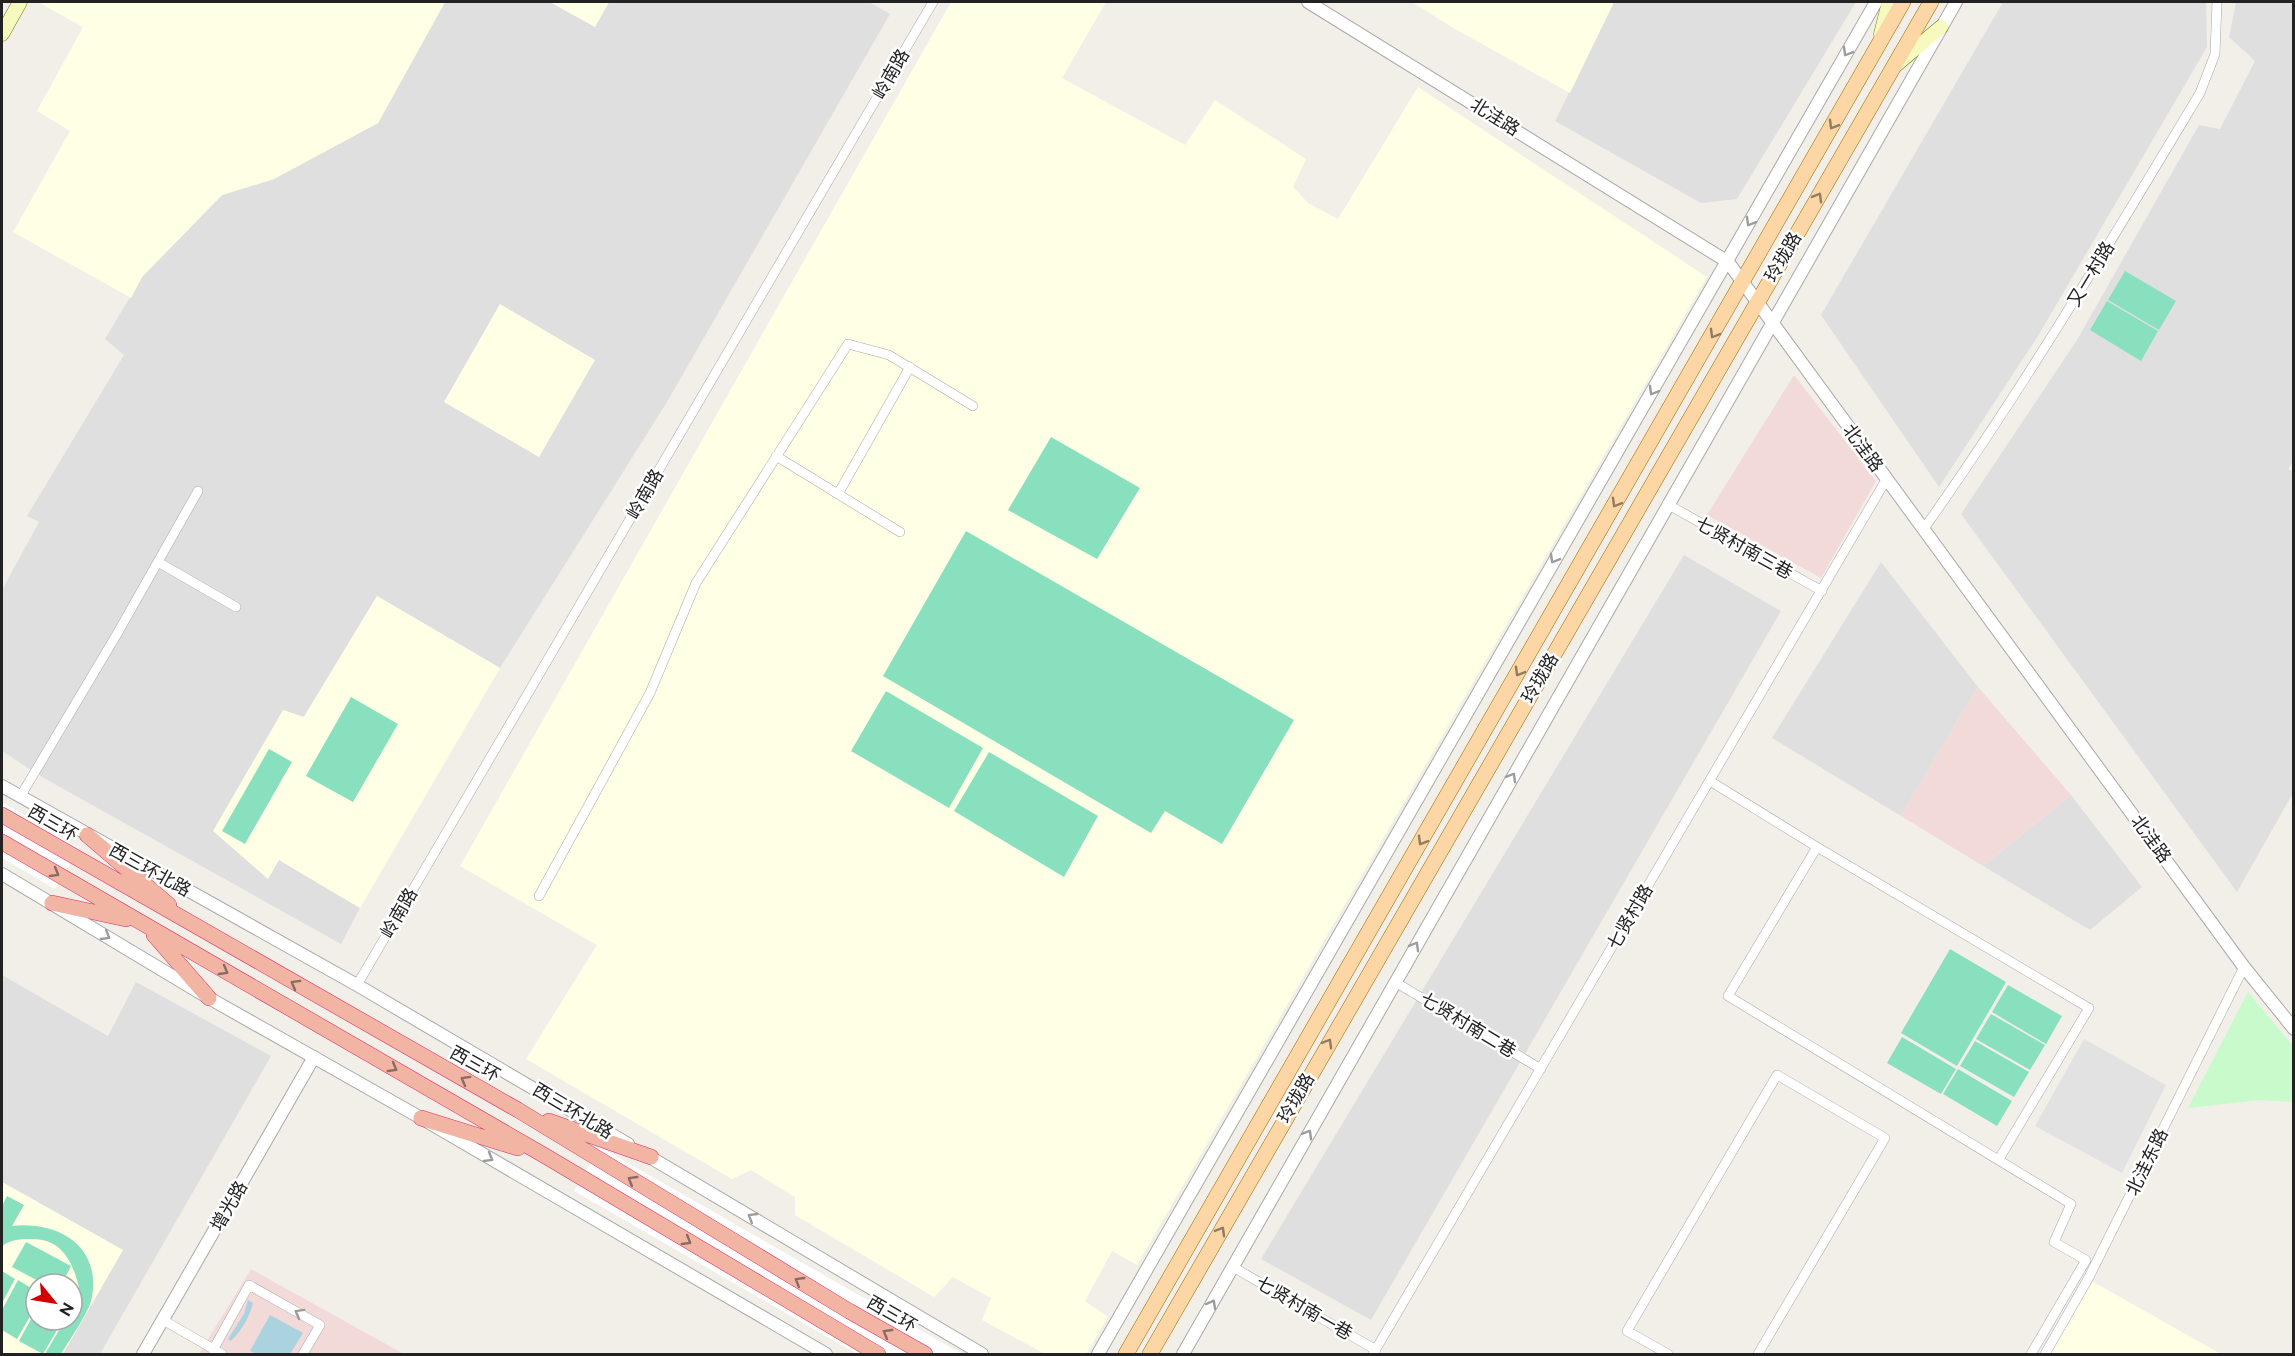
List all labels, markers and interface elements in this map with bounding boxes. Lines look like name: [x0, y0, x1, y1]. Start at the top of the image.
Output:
street label: 岭南路: [868, 45, 913, 102]
one-way arrow: [1843, 46, 1854, 57]
street label: 北洼路: [1467, 93, 1524, 140]
one-way arrow: [1828, 119, 1840, 129]
one-way arrow: [1810, 193, 1822, 203]
one-way arrow: [1746, 216, 1758, 226]
street label: 玲珑路: [1760, 228, 1805, 285]
street label: 又一村路: [2063, 237, 2118, 310]
one-way arrow: [1709, 328, 1721, 338]
one-way arrow: [1648, 385, 1660, 395]
street label: 北洼路: [1839, 420, 1888, 476]
street label: 岭南路: [622, 465, 667, 522]
one-way arrow: [1612, 497, 1624, 507]
street label: 七贤村南三巷: [1692, 512, 1797, 583]
one-way arrow: [1550, 553, 1562, 563]
street label: 玲珑路: [1517, 649, 1562, 706]
one-way arrow: [1515, 666, 1526, 676]
one-way arrow: [1505, 773, 1516, 783]
street label: 西三环: [25, 800, 82, 845]
street label: 北洼路: [2127, 811, 2176, 867]
one-way arrow: [1417, 835, 1429, 845]
street label: 西三环北路: [106, 839, 195, 901]
one-way arrow: [49, 866, 59, 878]
street label: 七贤村路: [1602, 880, 1657, 953]
street label: 岭南路: [376, 884, 421, 941]
one-way arrow: [100, 928, 110, 940]
one-way arrow: [1408, 942, 1420, 953]
one-way arrow: [218, 964, 228, 975]
one-way arrow: [291, 980, 301, 991]
street label: 七贤村南二巷: [1417, 988, 1520, 1061]
one-way arrow: [1321, 1039, 1332, 1049]
street label: 西三环: [447, 1041, 504, 1086]
one-way arrow: [387, 1061, 397, 1073]
street label: 玲珑路: [1273, 1069, 1318, 1126]
one-way arrow: [461, 1076, 471, 1087]
street label: 西三环北路: [529, 1078, 617, 1143]
street label: 北洼东路: [2121, 1125, 2172, 1199]
one-way arrow: [1301, 1130, 1313, 1140]
one-way arrow: [483, 1150, 493, 1162]
one-way arrow: [628, 1175, 638, 1187]
street label: 增光路: [206, 1177, 251, 1234]
one-way arrow: [748, 1213, 758, 1224]
one-way arrow: [1213, 1226, 1225, 1237]
one-way arrow: [681, 1234, 691, 1245]
street label: 七贤村南一巷: [1252, 1271, 1356, 1344]
north arrow: [24, 1272, 84, 1332]
one-way arrow: [795, 1277, 805, 1289]
street label: 西三环: [864, 1291, 921, 1336]
text: N: [55, 1299, 78, 1319]
one-way arrow: [1205, 1299, 1216, 1310]
one-way arrow: [294, 1309, 305, 1320]
one-way arrow: [883, 1329, 893, 1340]

